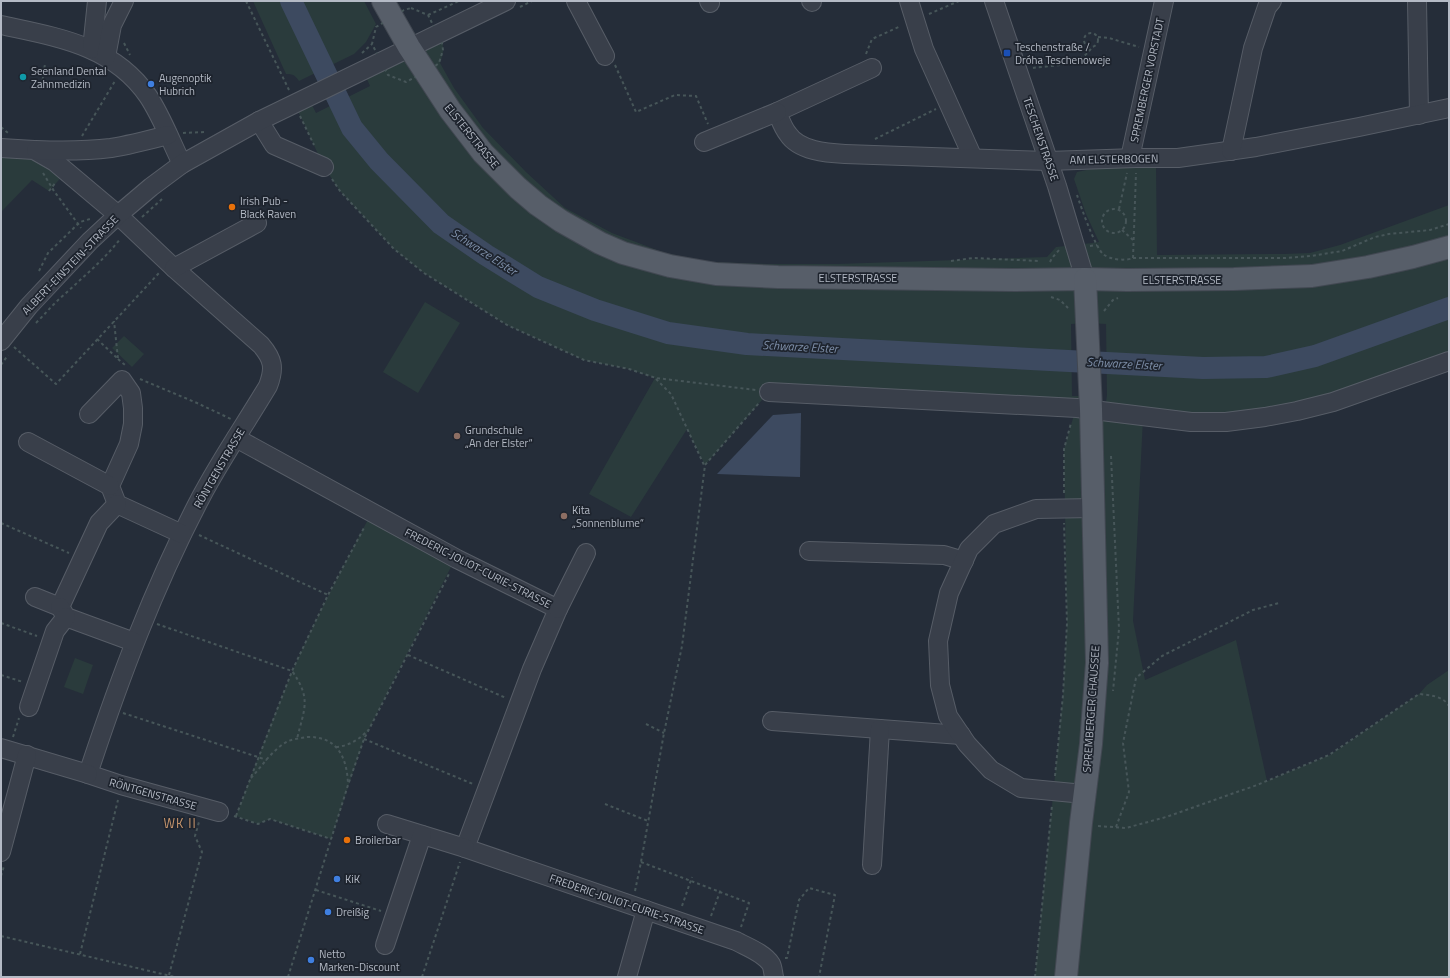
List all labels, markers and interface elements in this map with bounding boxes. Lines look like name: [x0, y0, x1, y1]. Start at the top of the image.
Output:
street label: SPREMBERGER VORSTADT: [1126, 16, 1168, 144]
place label: Teschenstraße / Dróha Teschenoweje: [1015, 39, 1111, 68]
marker: Teschenstraße / Dróha Teschenoweje: [1002, 48, 1012, 58]
place label: Seenland Dental Zahnmedizin: [31, 63, 107, 92]
place label: Augenoptik Hubrich: [159, 70, 212, 99]
marker: Seenland Dental Zahnmedizin: [18, 72, 28, 82]
marker: Augenoptik Hubrich: [146, 79, 156, 89]
street label: TESCHENSTRASSE: [1019, 95, 1063, 183]
street label: ELSTERSTRASSE: [441, 100, 503, 172]
street label: AM ELSTERBOGEN: [1070, 150, 1158, 168]
place label: Irish Pub - Black Raven: [240, 193, 296, 222]
marker: Irish Pub - Black Raven: [227, 202, 237, 212]
street label: ALBERT-EINSTEIN-STRASSE: [18, 212, 122, 318]
water label: Schwarze Elster: [448, 223, 523, 281]
street label: ELSTERSTRASSE: [819, 270, 897, 286]
street label: ELSTERSTRASSE: [1143, 272, 1221, 288]
water label: Schwarze Elster: [762, 335, 840, 358]
water label: Schwarze Elster: [1086, 352, 1164, 375]
place label: Grundschule „An der Elster“: [465, 422, 533, 451]
street label: RÖNTGENSTRASSE: [190, 425, 248, 511]
marker: Grundschule „An der Elster“: [452, 431, 462, 441]
place label: Kita „Sonnenblume“: [572, 502, 644, 531]
marker: Kita „Sonnenblume“: [559, 511, 569, 521]
street label: FREDERIC-JOLIOT-CURIE-STRASSE: [402, 524, 554, 612]
street label: SPREMBERGER CHAUSSEE: [1079, 645, 1103, 773]
street label: RÖNTGENSTRASSE: [107, 774, 199, 814]
district label: WK II: [163, 813, 197, 833]
place label: Broilerbar: [355, 832, 401, 848]
marker: Broilerbar: [342, 835, 352, 845]
street label: FREDERIC-JOLIOT-CURIE-STRASSE: [547, 870, 707, 938]
place label: KiK: [345, 871, 361, 887]
marker: KiK: [332, 874, 342, 884]
place label: Dreißig: [336, 904, 369, 920]
marker: Dreißig: [323, 907, 333, 917]
place label: Netto Marken-Discount: [319, 946, 400, 975]
marker: Netto Marken-Discount: [306, 955, 316, 965]

